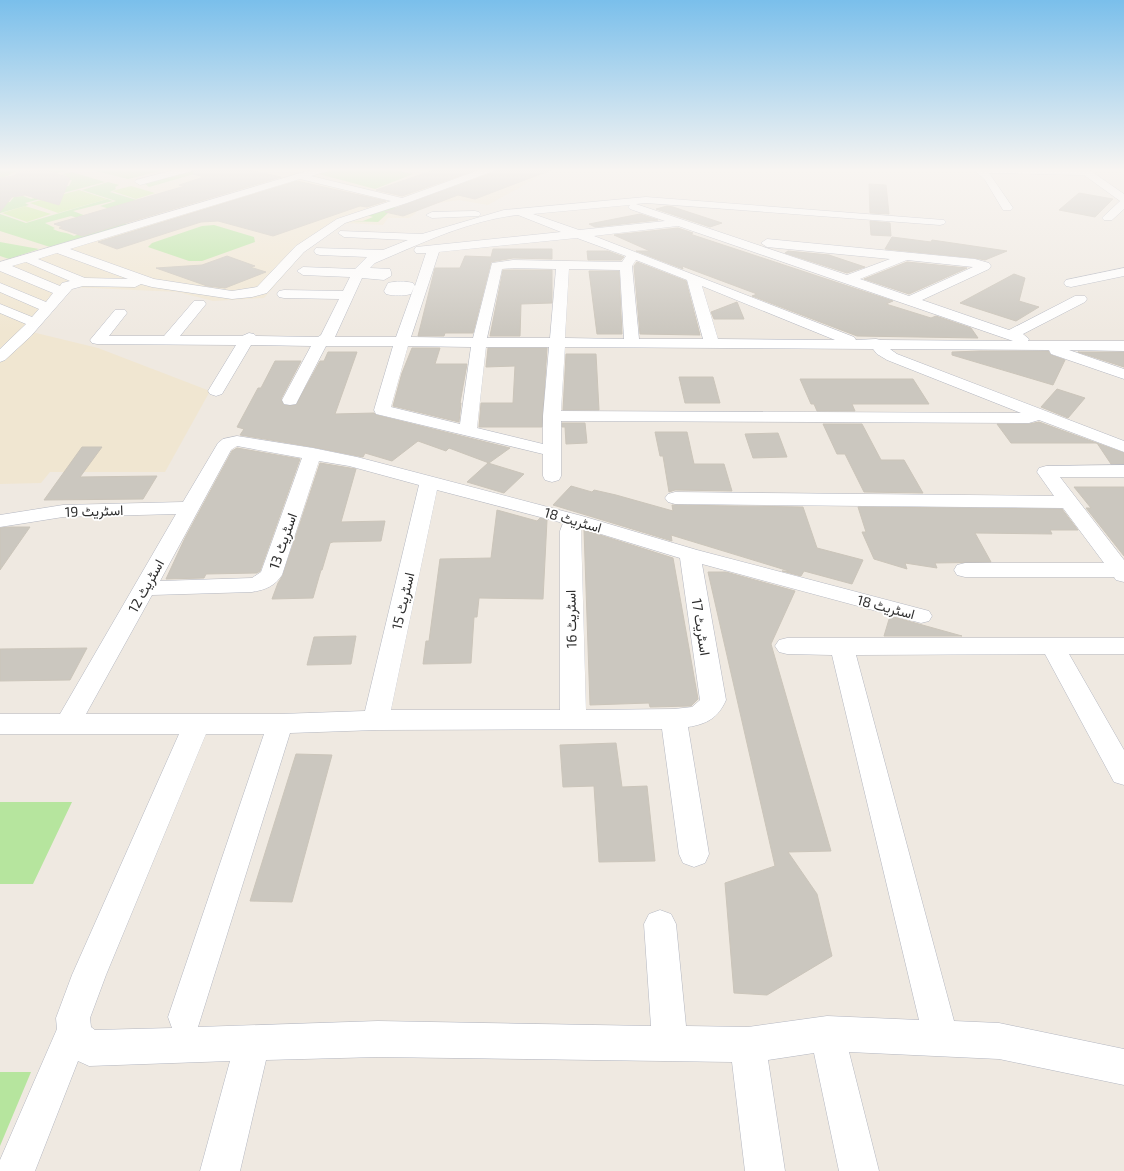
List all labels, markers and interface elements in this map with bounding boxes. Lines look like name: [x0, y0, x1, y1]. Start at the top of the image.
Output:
street label: اسٹریٹ 19: [64, 501, 124, 521]
street label: اسٹریٹ 18: [542, 503, 604, 537]
street label: اسٹریٹ 13: [265, 511, 301, 571]
street label: اسٹریٹ 12: [124, 556, 168, 616]
street label: اسٹریٹ 15: [388, 571, 418, 631]
street label: اسٹریٹ 16: [561, 590, 581, 648]
street label: اسٹریٹ 18: [855, 591, 917, 623]
street label: اسٹریٹ 17: [688, 597, 714, 657]

